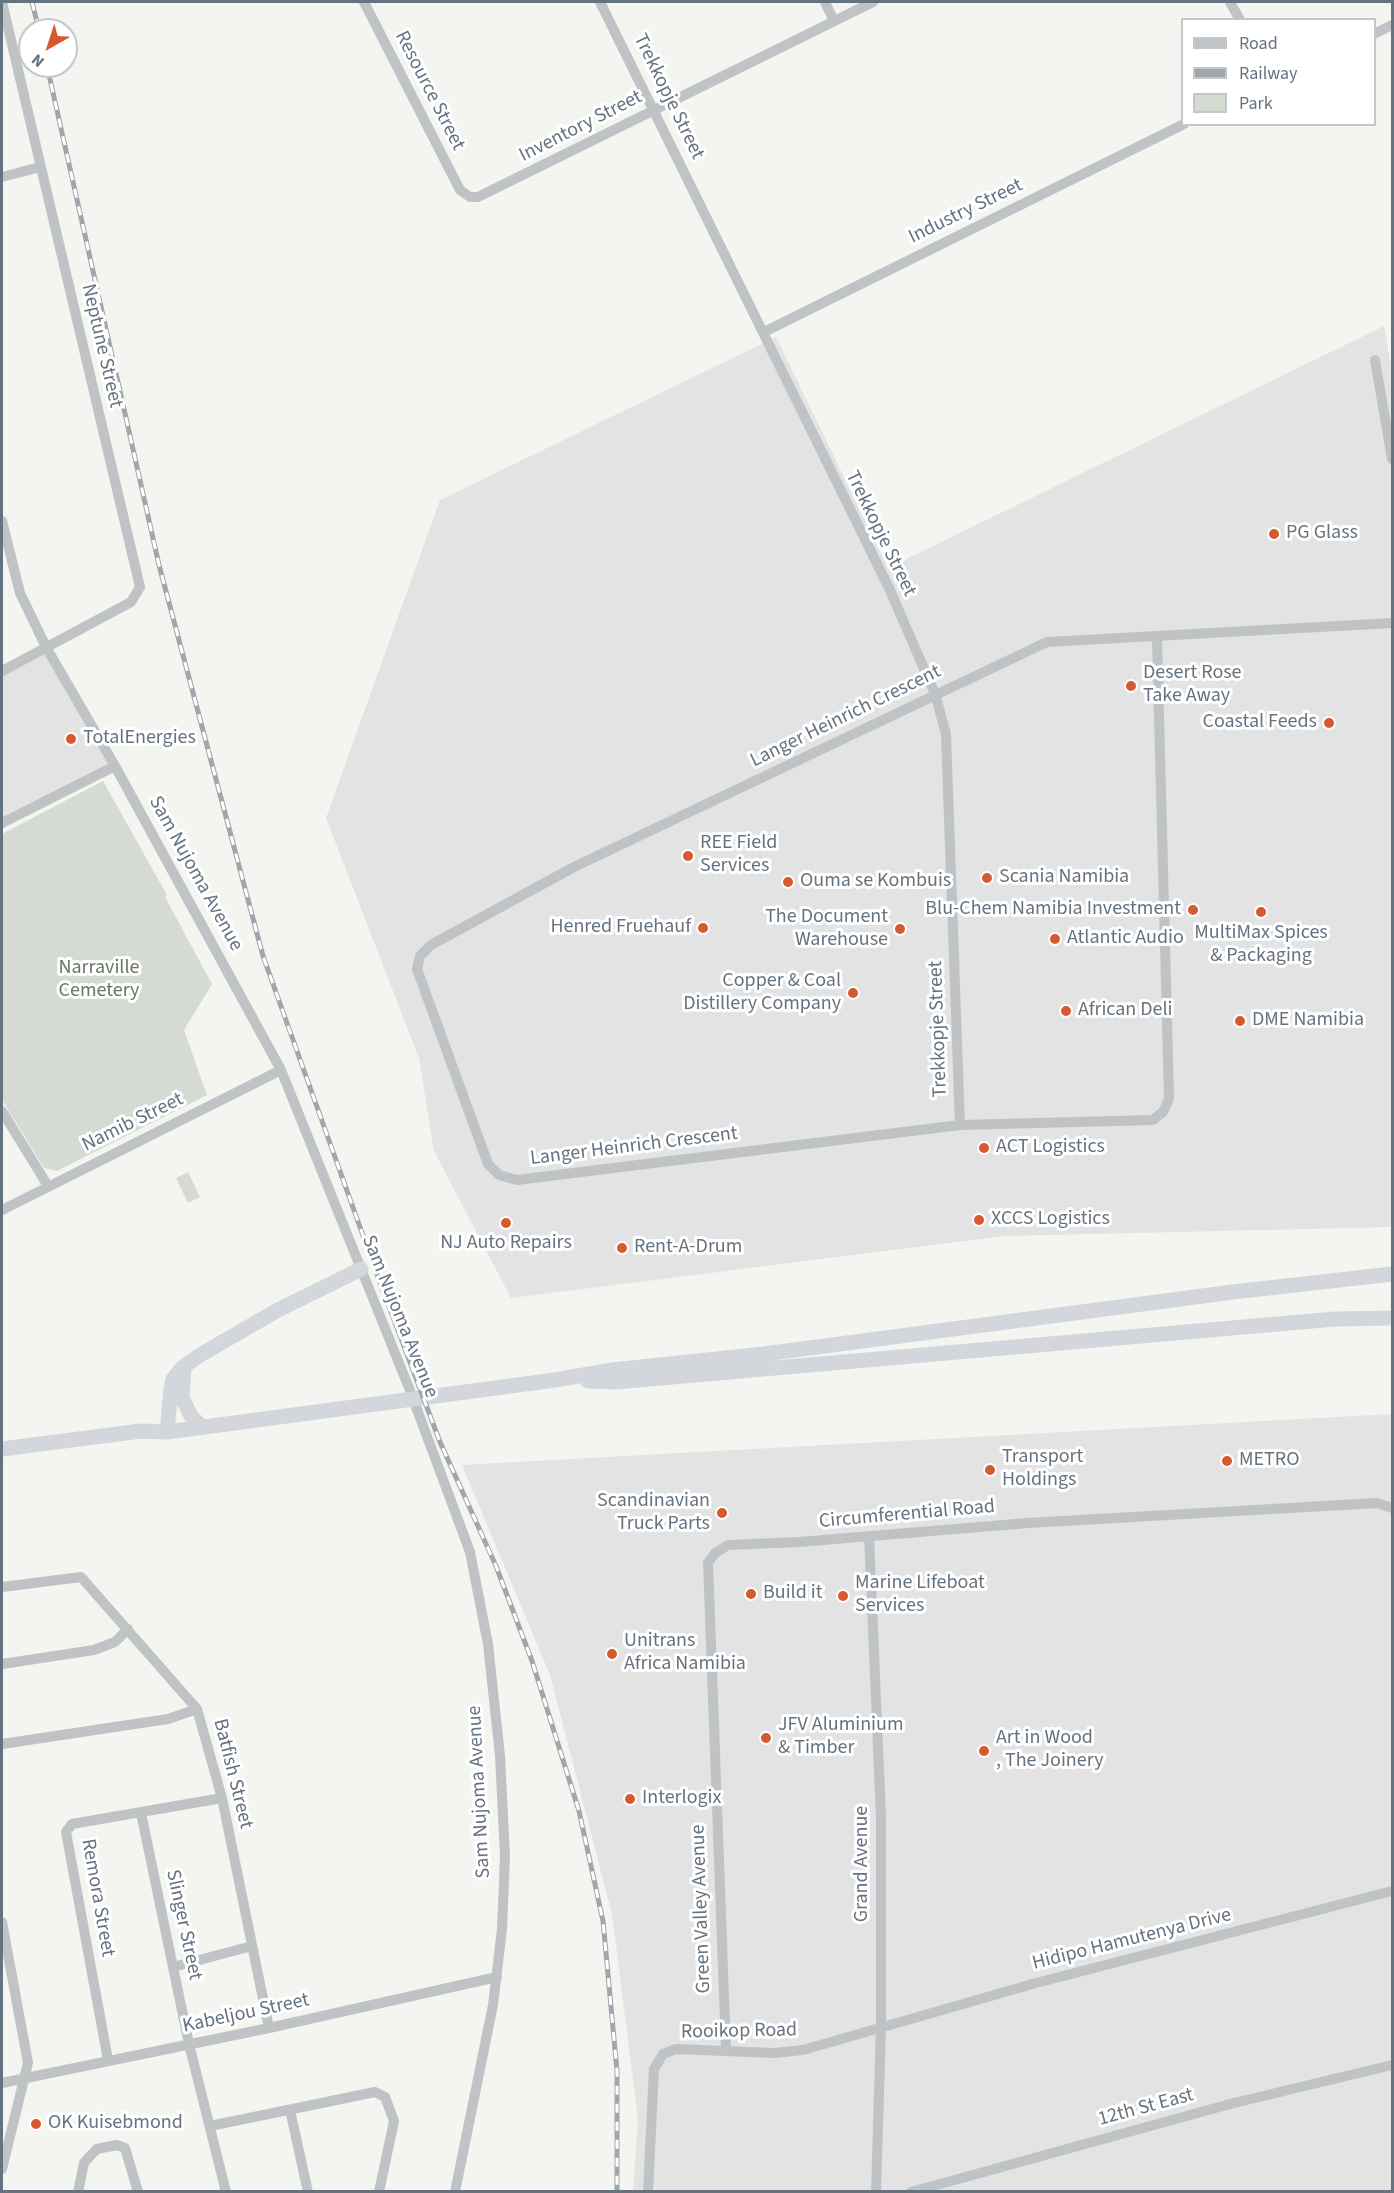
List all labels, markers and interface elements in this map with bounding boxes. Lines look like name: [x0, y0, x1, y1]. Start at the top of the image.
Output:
north arrow: [18, 18, 78, 78]
legend: [1181, 18, 1376, 126]
street label: Resource Street: [389, 27, 469, 155]
street label: Trekkopje Street: [627, 30, 709, 164]
text: Road: [1239, 31, 1278, 56]
text: N: [27, 49, 49, 72]
text: Railway: [1239, 61, 1298, 86]
street label: Inventory Street: [516, 86, 646, 168]
text: Park: [1239, 91, 1273, 116]
street label: Industry Street: [905, 174, 1027, 250]
street label: Neptune Street: [75, 282, 127, 410]
street label: Trekkopje Street: [839, 467, 921, 601]
place label: PG Glass: [1286, 522, 1358, 546]
marker: PG Glass: [1267, 527, 1281, 541]
street label: Langer Heinrich Crescent: [747, 660, 945, 774]
place label: Desert Rose Take Away: [1143, 662, 1241, 709]
marker: Desert Rose Take Away: [1124, 679, 1138, 693]
place label: Coastal Feeds: [1203, 711, 1317, 735]
marker: Coastal Feeds: [1322, 716, 1336, 730]
place label: TotalEnergies: [83, 727, 196, 751]
marker: TotalEnergies: [64, 732, 78, 746]
street label: Sam Nujoma Avenue: [143, 792, 247, 956]
place label: REE Field Services: [700, 832, 777, 879]
marker: REE Field Services: [681, 849, 695, 863]
place label: Scania Namibia: [999, 866, 1129, 890]
place label: Ouma se Kombuis: [800, 870, 951, 894]
marker: Scania Namibia: [980, 871, 994, 885]
marker: Ouma se Kombuis: [781, 875, 795, 889]
place label: Blu-Chem Namibia Investment: [925, 898, 1181, 922]
marker: Blu-Chem Namibia Investment: [1186, 903, 1200, 917]
marker: MultiMax Spices & Packaging: [1254, 905, 1268, 919]
place label: The Document Warehouse: [765, 906, 888, 953]
place label: Henred Fruehauf: [550, 916, 691, 940]
marker: Henred Fruehauf: [696, 921, 710, 935]
marker: The Document Warehouse: [893, 922, 907, 936]
place label: MultiMax Spices & Packaging: [1194, 922, 1328, 969]
place label: Atlantic Audio: [1067, 927, 1184, 951]
marker: Atlantic Audio: [1048, 932, 1062, 946]
park label: Narraville Cemetery: [59, 957, 139, 1004]
street label: Trekkopje Street: [925, 960, 953, 1098]
place label: Copper & Coal Distillery Company: [683, 970, 841, 1017]
marker: Copper & Coal Distillery Company: [846, 986, 860, 1000]
place label: African Deli: [1078, 999, 1173, 1023]
marker: African Deli: [1059, 1004, 1073, 1018]
place label: DME Namibia: [1252, 1009, 1364, 1033]
marker: DME Namibia: [1233, 1014, 1247, 1028]
street label: Namib Street: [78, 1088, 188, 1158]
street label: Langer Heinrich Crescent: [529, 1122, 739, 1172]
place label: ACT Logistics: [996, 1136, 1105, 1160]
marker: ACT Logistics: [977, 1141, 991, 1155]
place label: XCCS Logistics: [991, 1208, 1110, 1232]
marker: XCCS Logistics: [972, 1213, 986, 1227]
marker: NJ Auto Repairs: [499, 1216, 513, 1230]
street label: Sam Nujoma Avenue: [355, 1232, 443, 1402]
place label: NJ Auto Repairs: [440, 1232, 572, 1256]
place label: Rent-A-Drum: [634, 1236, 742, 1260]
marker: Rent-A-Drum: [615, 1241, 629, 1255]
place label: Transport Holdings: [1002, 1446, 1083, 1493]
place label: METRO: [1239, 1449, 1299, 1473]
marker: METRO: [1220, 1454, 1234, 1468]
marker: Transport Holdings: [983, 1463, 997, 1477]
place label: Scandinavian Truck Parts: [597, 1490, 710, 1537]
street label: Circumferential Road: [818, 1495, 996, 1535]
marker: Scandinavian Truck Parts: [715, 1506, 729, 1520]
place label: Marine Lifeboat Services: [855, 1572, 985, 1619]
place label: Build it: [763, 1582, 822, 1606]
marker: Build it: [744, 1587, 758, 1601]
marker: Marine Lifeboat Services: [836, 1589, 850, 1603]
place label: Unitrans Africa Namibia: [624, 1630, 746, 1677]
marker: Unitrans Africa Namibia: [605, 1647, 619, 1661]
street label: Sam Nujoma Avenue: [463, 1705, 497, 1879]
place label: JFV Aluminium & Timber: [778, 1714, 903, 1761]
street label: Batfish Street: [207, 1717, 257, 1831]
place label: Art in Wood , The Joinery: [996, 1727, 1103, 1774]
marker: JFV Aluminium & Timber: [759, 1731, 773, 1745]
marker: Art in Wood , The Joinery: [977, 1744, 991, 1758]
place label: Interlogix: [642, 1787, 721, 1811]
marker: Interlogix: [623, 1792, 637, 1806]
street label: Grand Avenue: [851, 1806, 875, 1922]
street label: Green Valley Avenue: [687, 1824, 717, 1994]
street label: Remora Street: [75, 1837, 119, 1959]
street label: Slinger Street: [160, 1868, 206, 1982]
street label: Hidipo Hamutenya Drive: [1030, 1904, 1234, 1976]
street label: Kabeljou Street: [181, 1989, 311, 2039]
street label: Rooikop Road: [681, 2019, 797, 2045]
street label: 12th St East: [1096, 2084, 1196, 2132]
place label: OK Kuisebmond: [48, 2112, 183, 2136]
marker: OK Kuisebmond: [29, 2117, 43, 2131]

